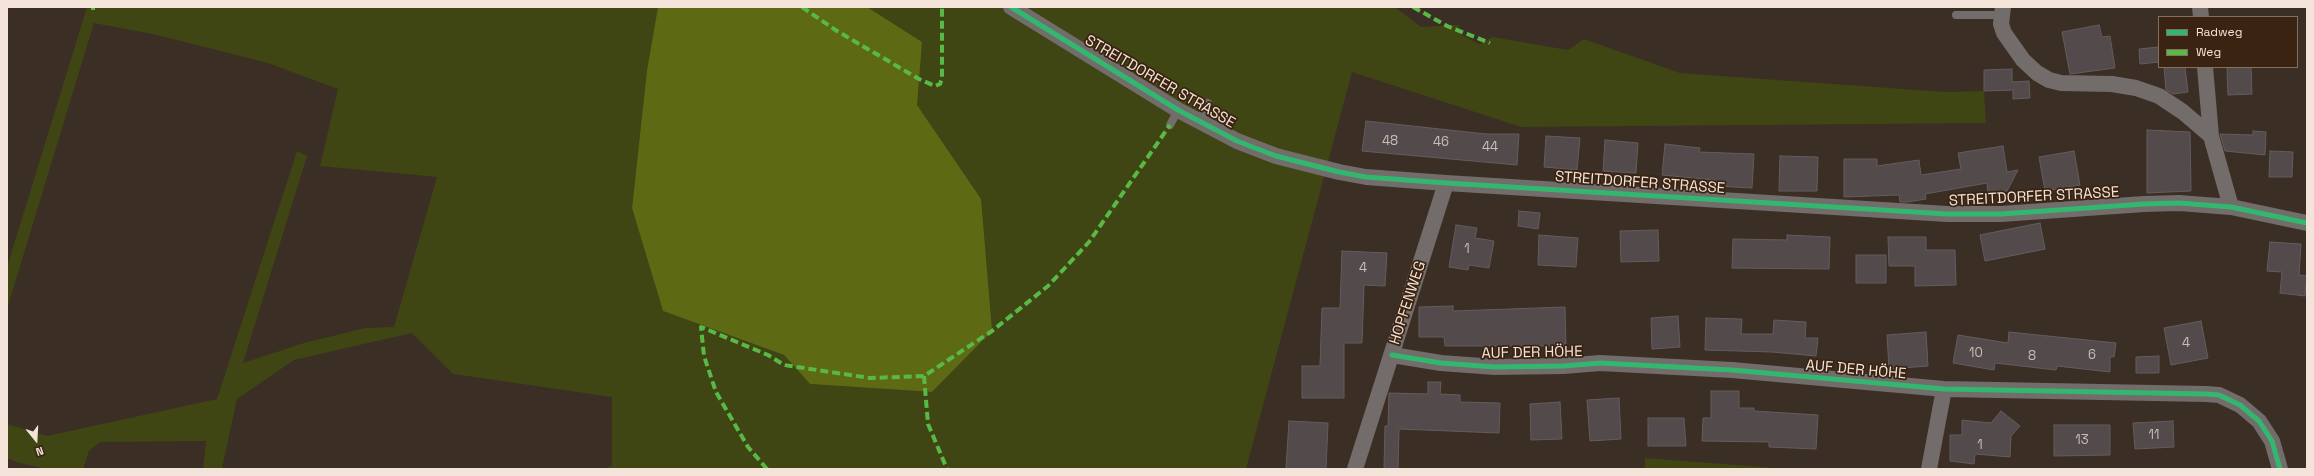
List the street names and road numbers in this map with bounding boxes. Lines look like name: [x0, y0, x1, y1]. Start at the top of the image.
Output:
street label: STREITDORFER STRASSE: [1082, 32, 1238, 132]
street label: STREITDORFER STRASSE: [1554, 168, 1726, 198]
street label: STREITDORFER STRASSE: [1948, 184, 2120, 210]
street label: HOPFENWEG: [1386, 259, 1430, 347]
street label: AUF DER HÖHE: [1481, 343, 1583, 363]
street label: AUF DER HÖHE: [1805, 357, 1907, 383]

